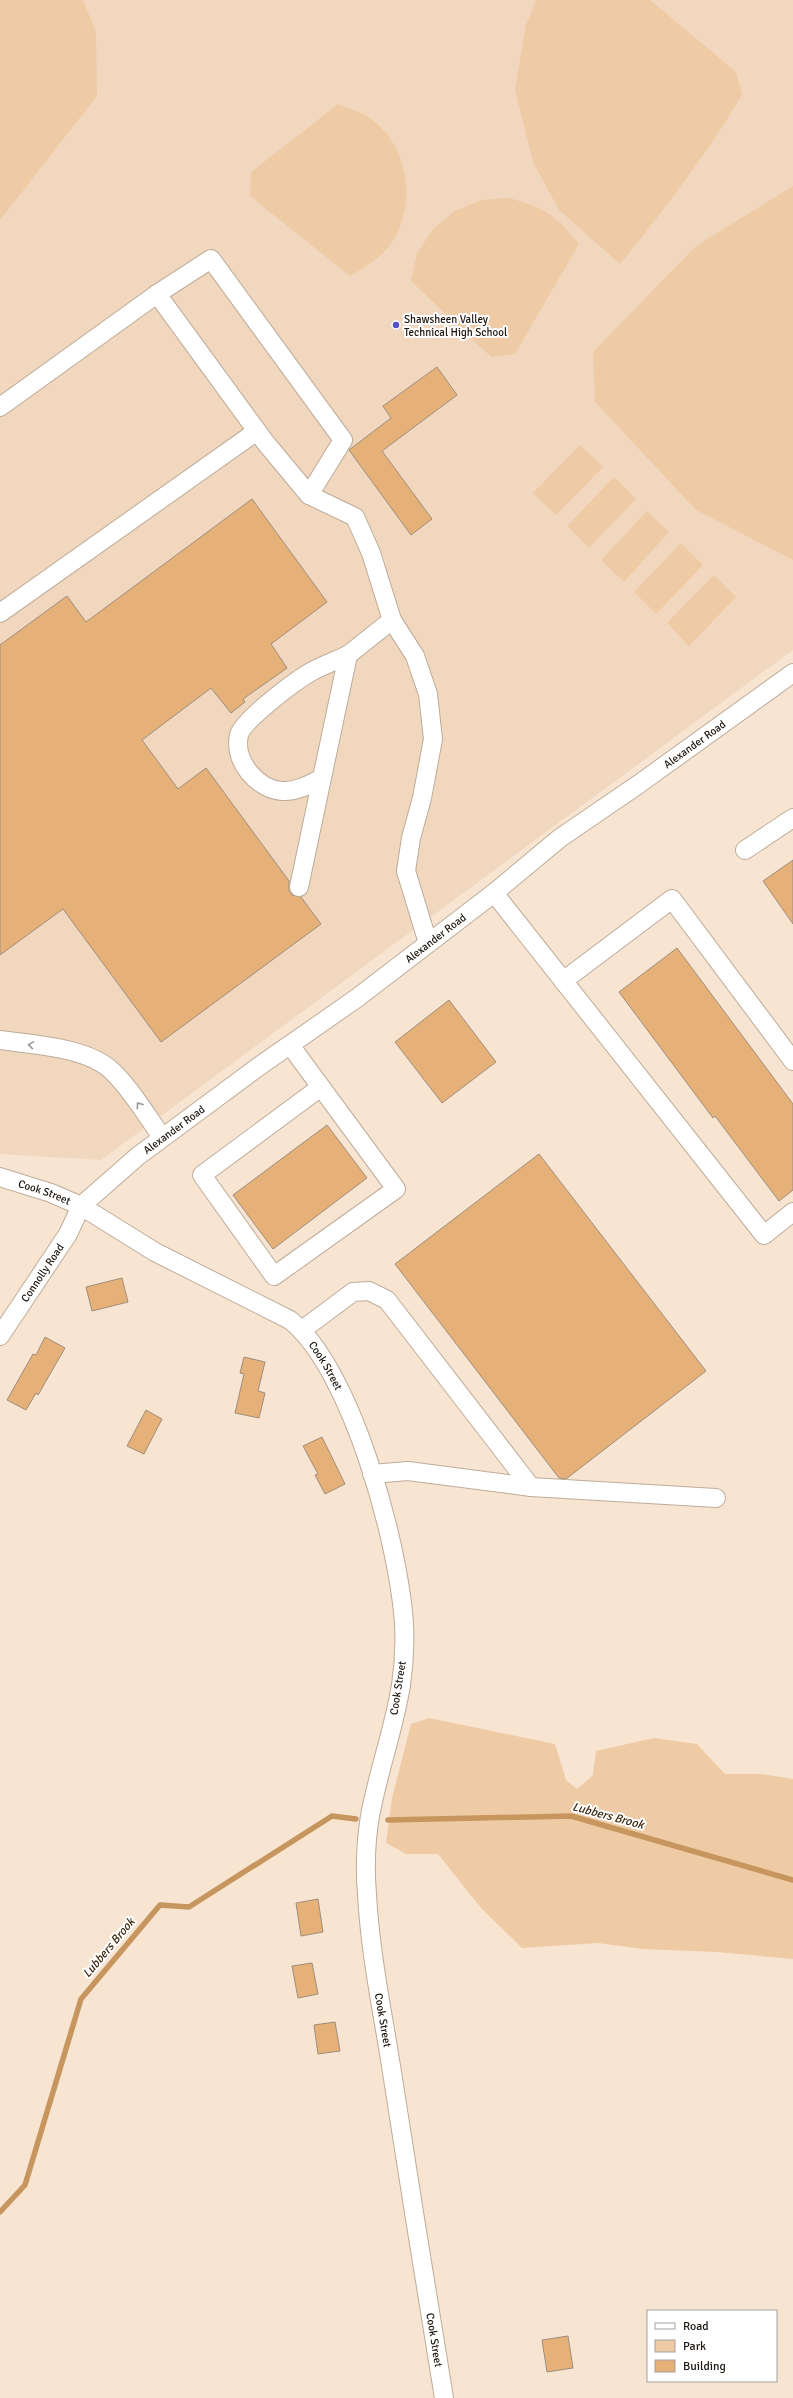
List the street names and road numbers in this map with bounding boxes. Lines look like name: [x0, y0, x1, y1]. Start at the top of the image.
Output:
street label: Alexander Road: [661, 717, 728, 771]
street label: Alexander Road: [402, 910, 468, 965]
street label: Alexander Road: [141, 1102, 207, 1156]
street label: Cook Street: [17, 1177, 73, 1207]
street label: Connolly Road: [18, 1241, 66, 1304]
street label: Cook Street: [306, 1339, 345, 1392]
street label: Cook Street: [387, 1660, 409, 1716]
street label: Cook Street: [372, 1992, 394, 2048]
street label: Cook Street: [424, 2312, 445, 2368]

